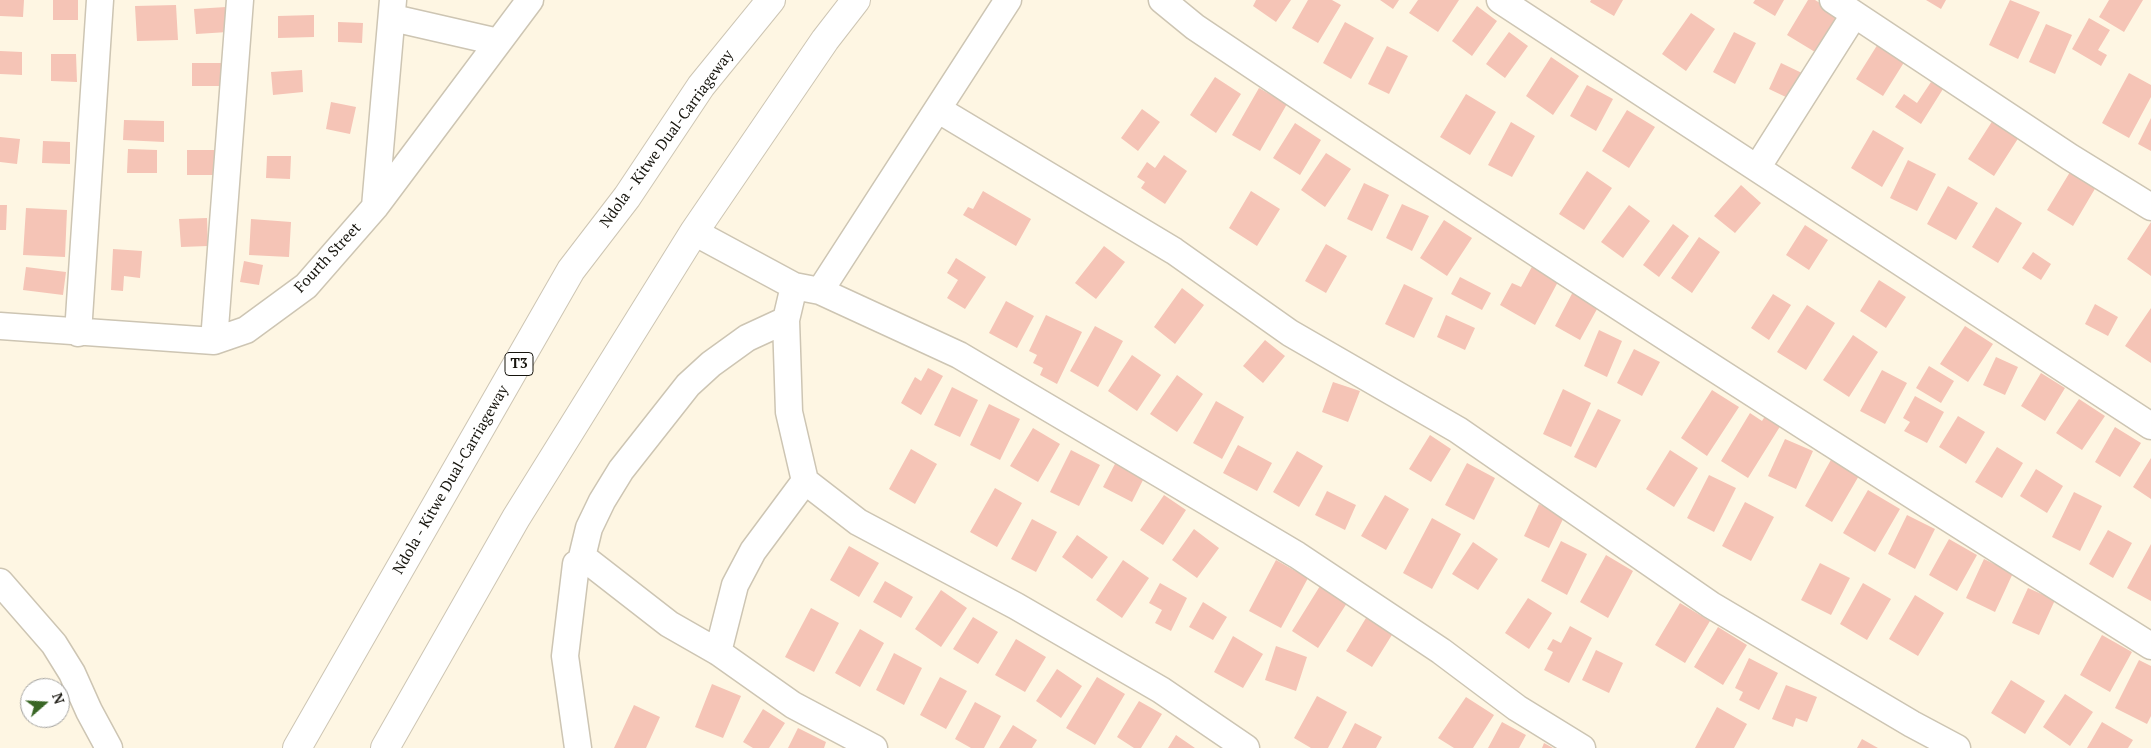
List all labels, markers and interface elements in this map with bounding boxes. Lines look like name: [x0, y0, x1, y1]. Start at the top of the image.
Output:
street label: Ndola - Kitwe Dual-Carriageway: [597, 47, 737, 231]
street label: Fourth Street: [291, 219, 365, 297]
road number: T3: [505, 352, 533, 376]
street label: Ndola - Kitwe Dual-Carriageway: [389, 382, 513, 578]
north arrow: [20, 678, 70, 728]
text: N: [48, 690, 69, 706]

